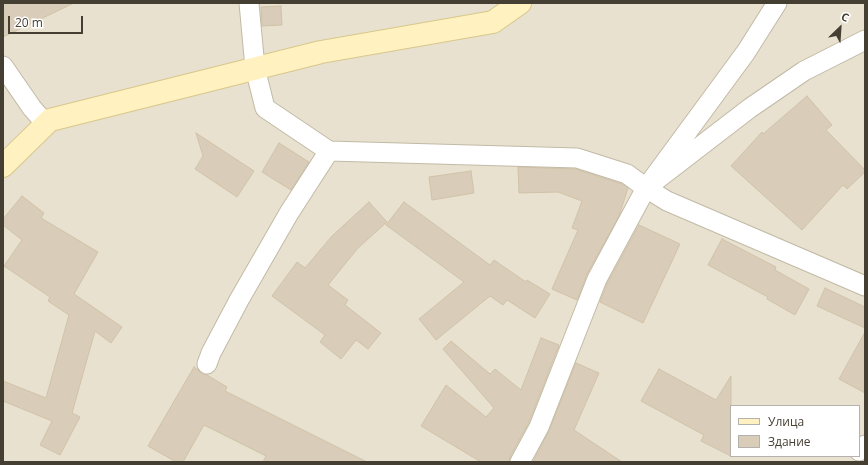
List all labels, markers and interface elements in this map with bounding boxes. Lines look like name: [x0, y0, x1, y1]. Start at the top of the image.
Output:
scale bar: [10, 8, 85, 34]
north arrow: [820, 8, 860, 48]
text: С: [839, 8, 852, 25]
text: 20 m: [15, 14, 43, 31]
legend: [730, 405, 860, 457]
text: Улица: [768, 413, 804, 430]
text: Здание: [768, 433, 811, 450]

